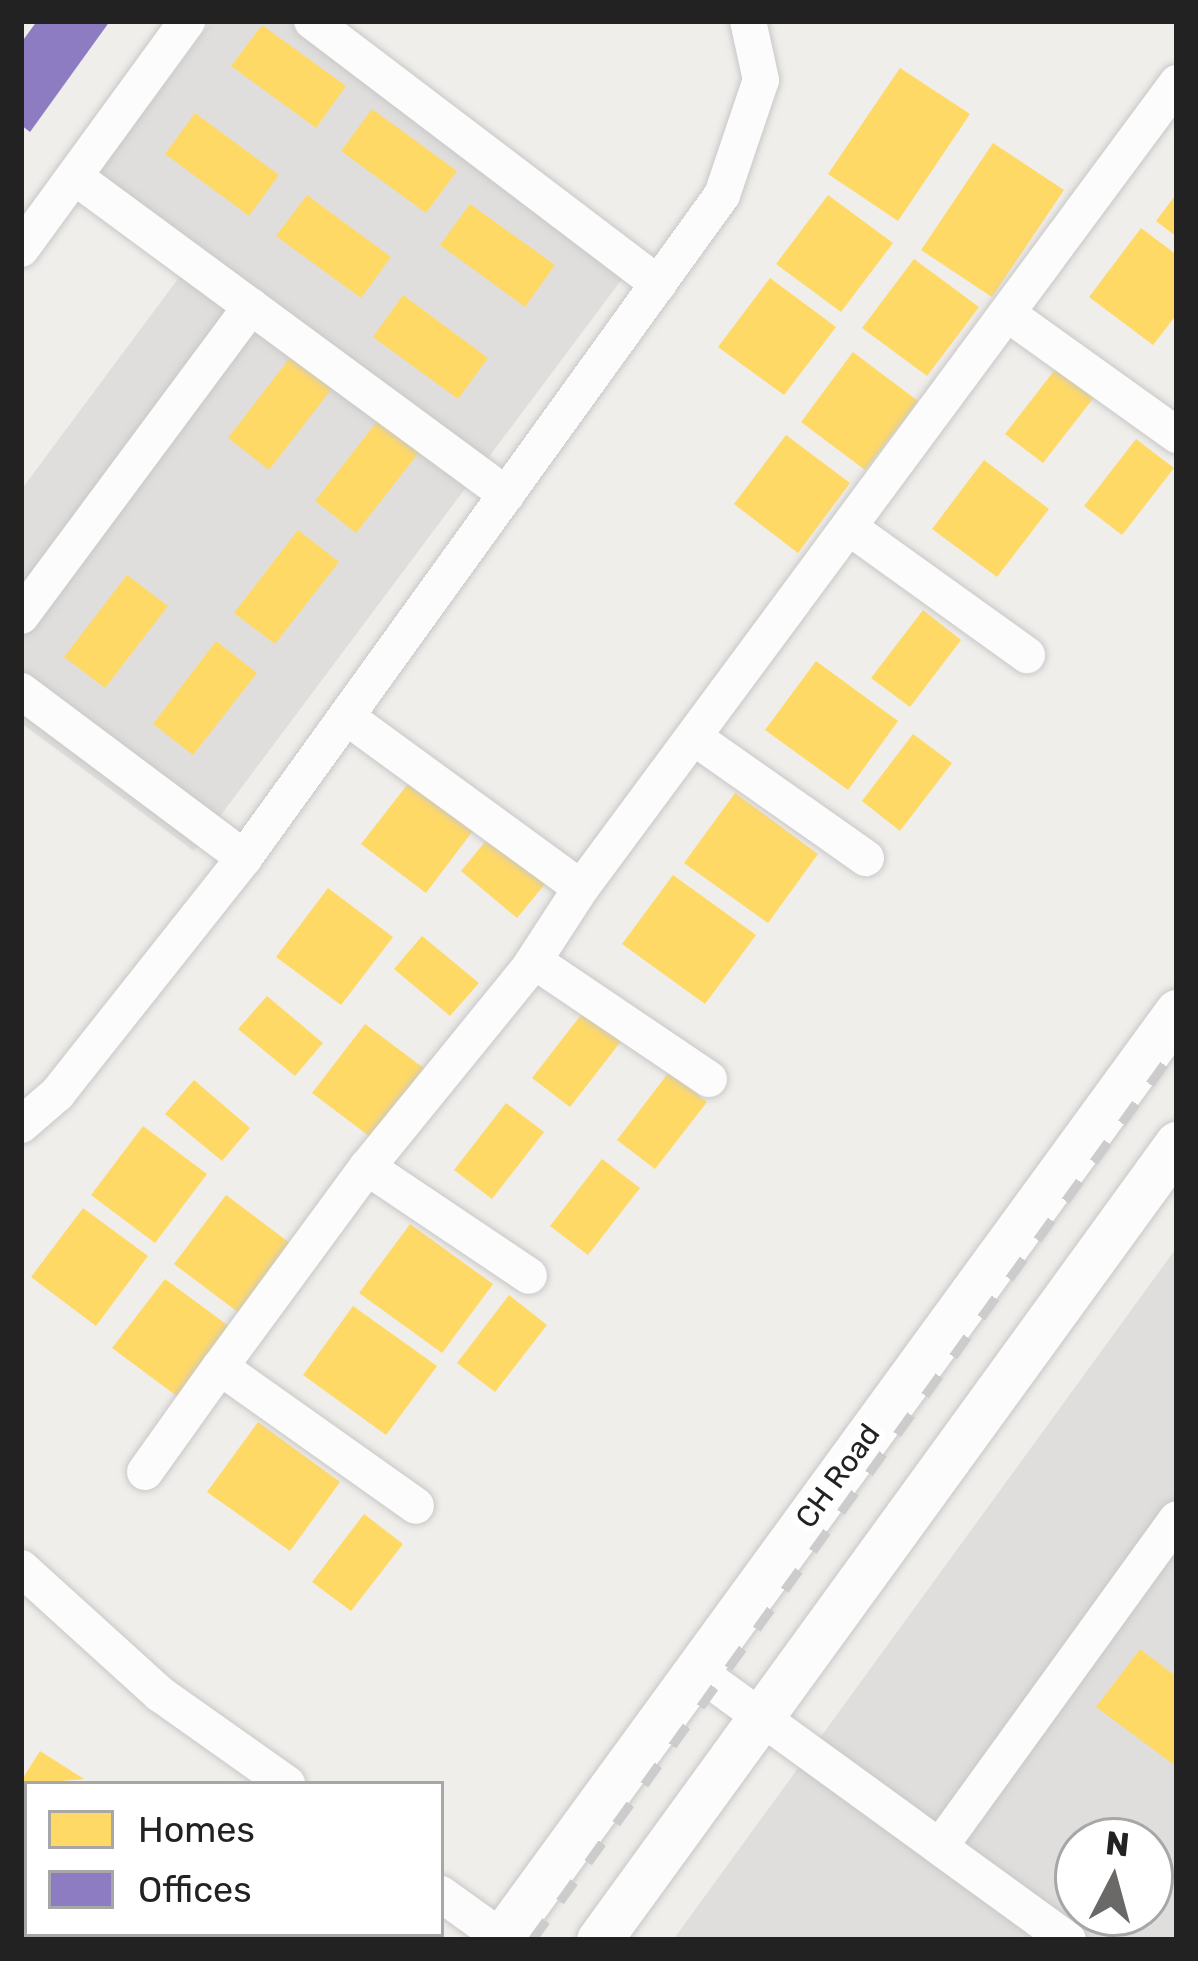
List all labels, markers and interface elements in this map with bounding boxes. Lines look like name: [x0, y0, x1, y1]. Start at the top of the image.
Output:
street label: CH Road: [788, 1417, 888, 1535]
legend: [24, 1781, 444, 1937]
text: Homes: [138, 1808, 255, 1851]
north arrow: [1054, 1817, 1174, 1937]
text: N: [1104, 1823, 1131, 1864]
text: Offices: [138, 1868, 252, 1911]

